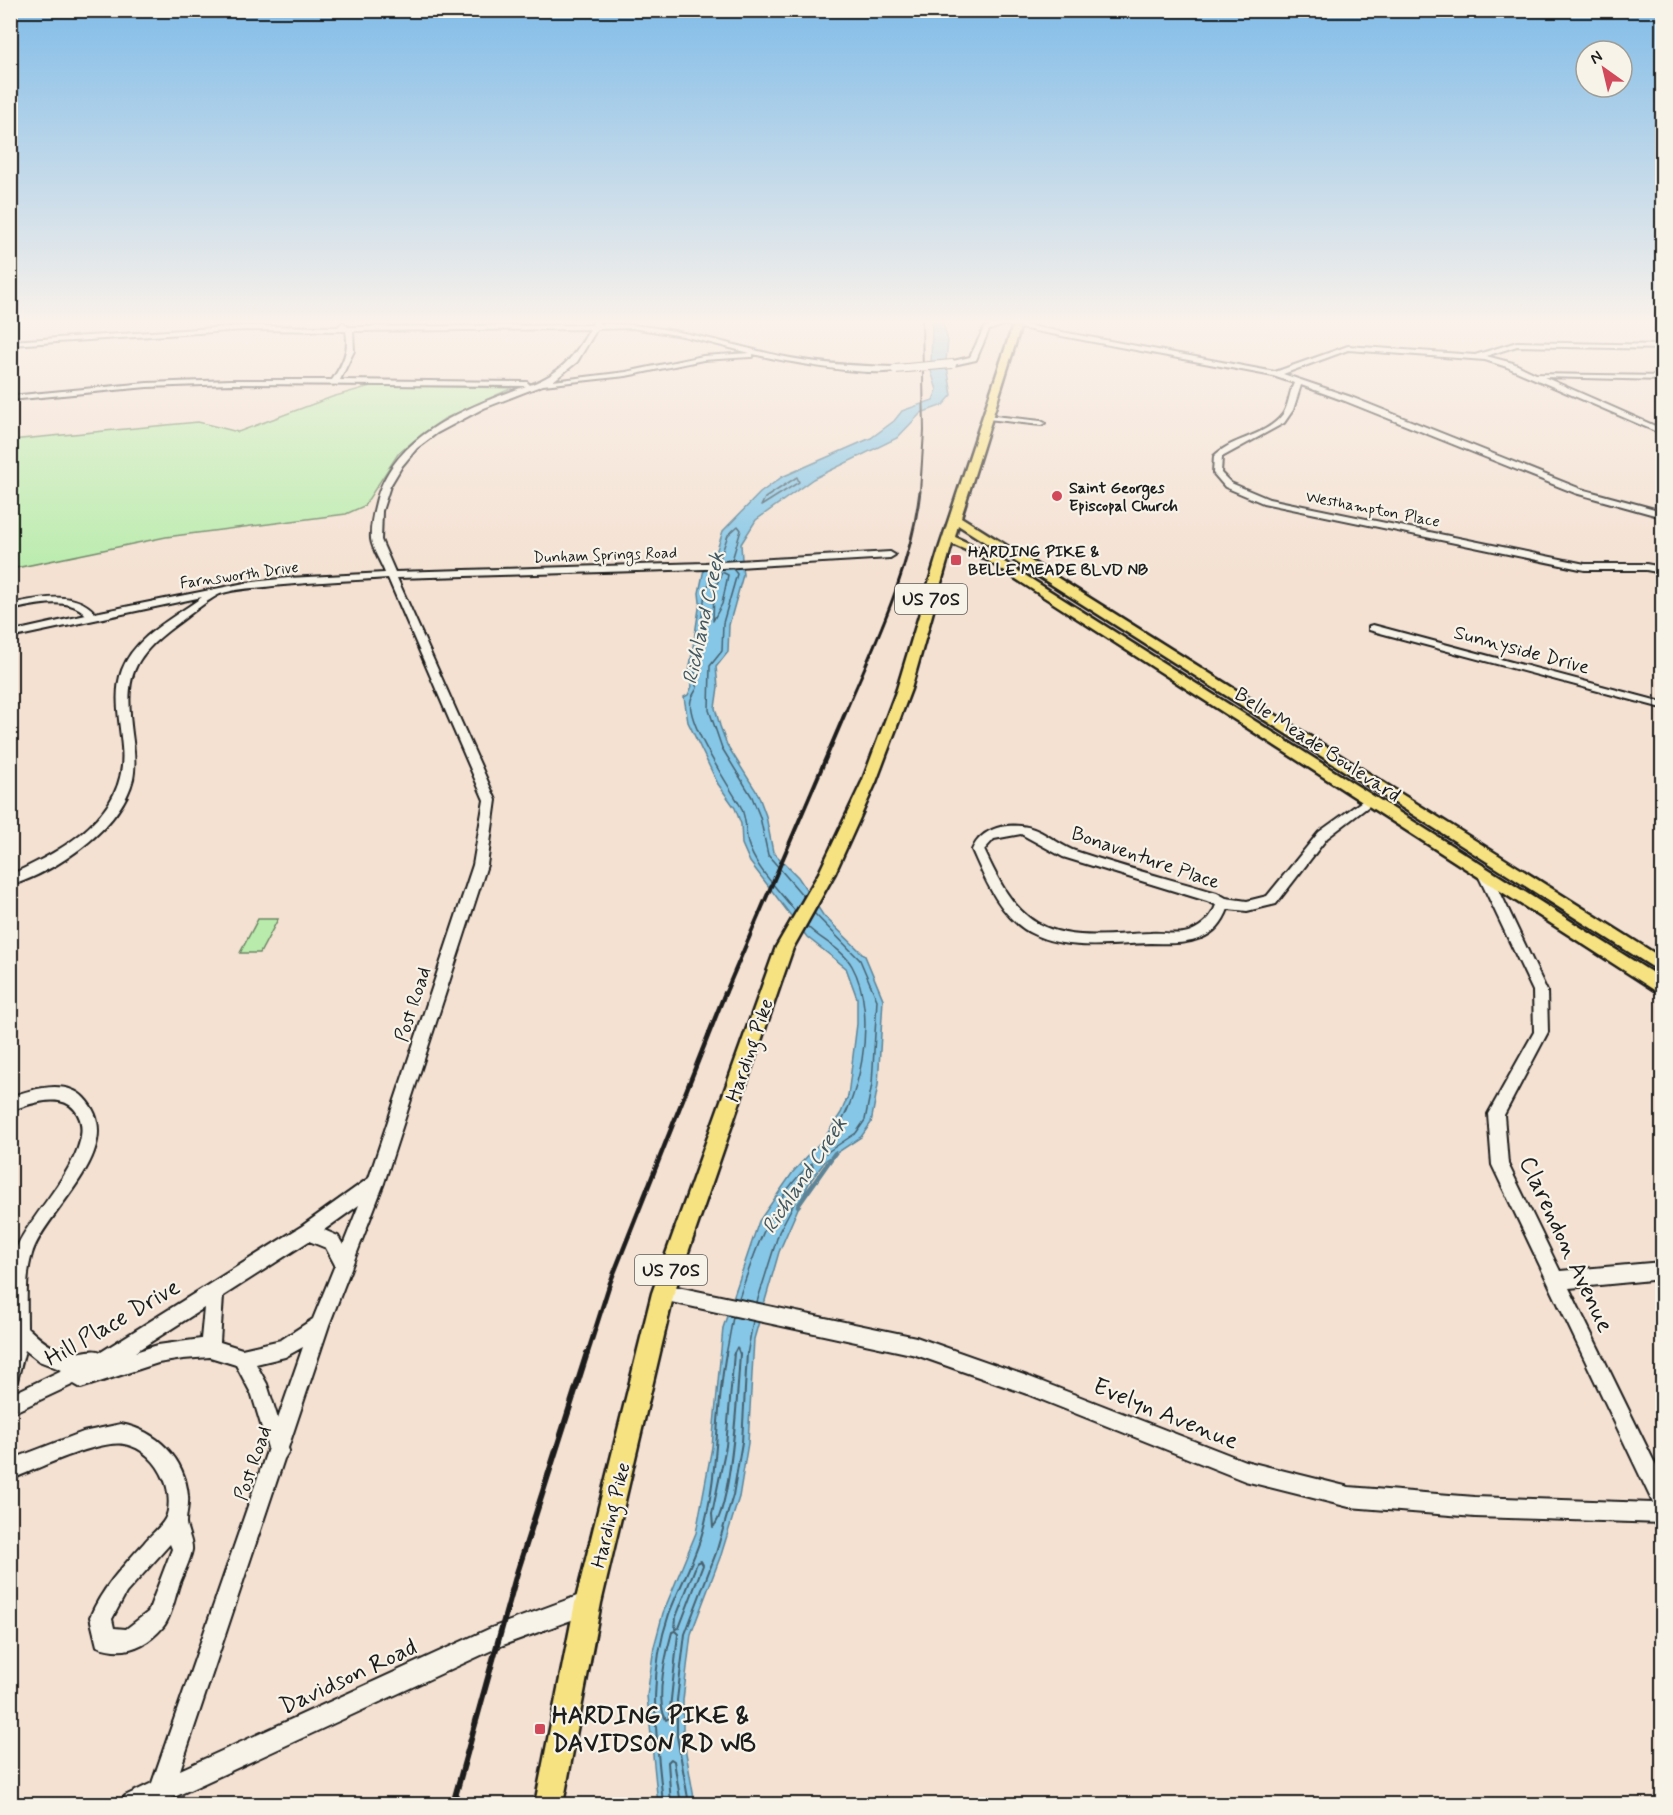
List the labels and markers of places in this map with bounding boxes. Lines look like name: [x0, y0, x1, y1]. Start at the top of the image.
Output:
place label: Saint Georges Episcopal Church: [1069, 478, 1178, 517]
marker: Saint Georges Episcopal Church: [1050, 489, 1064, 503]
place label: HARDING PIKE & BELLE MEADE BLVD NB: [968, 542, 1148, 581]
marker: HARDING PIKE & BELLE MEADE BLVD NB: [949, 553, 963, 567]
place label: HARDING PIKE & DAVIDSON RD WB: [552, 1701, 756, 1760]
marker: HARDING PIKE & DAVIDSON RD WB: [533, 1722, 547, 1736]

